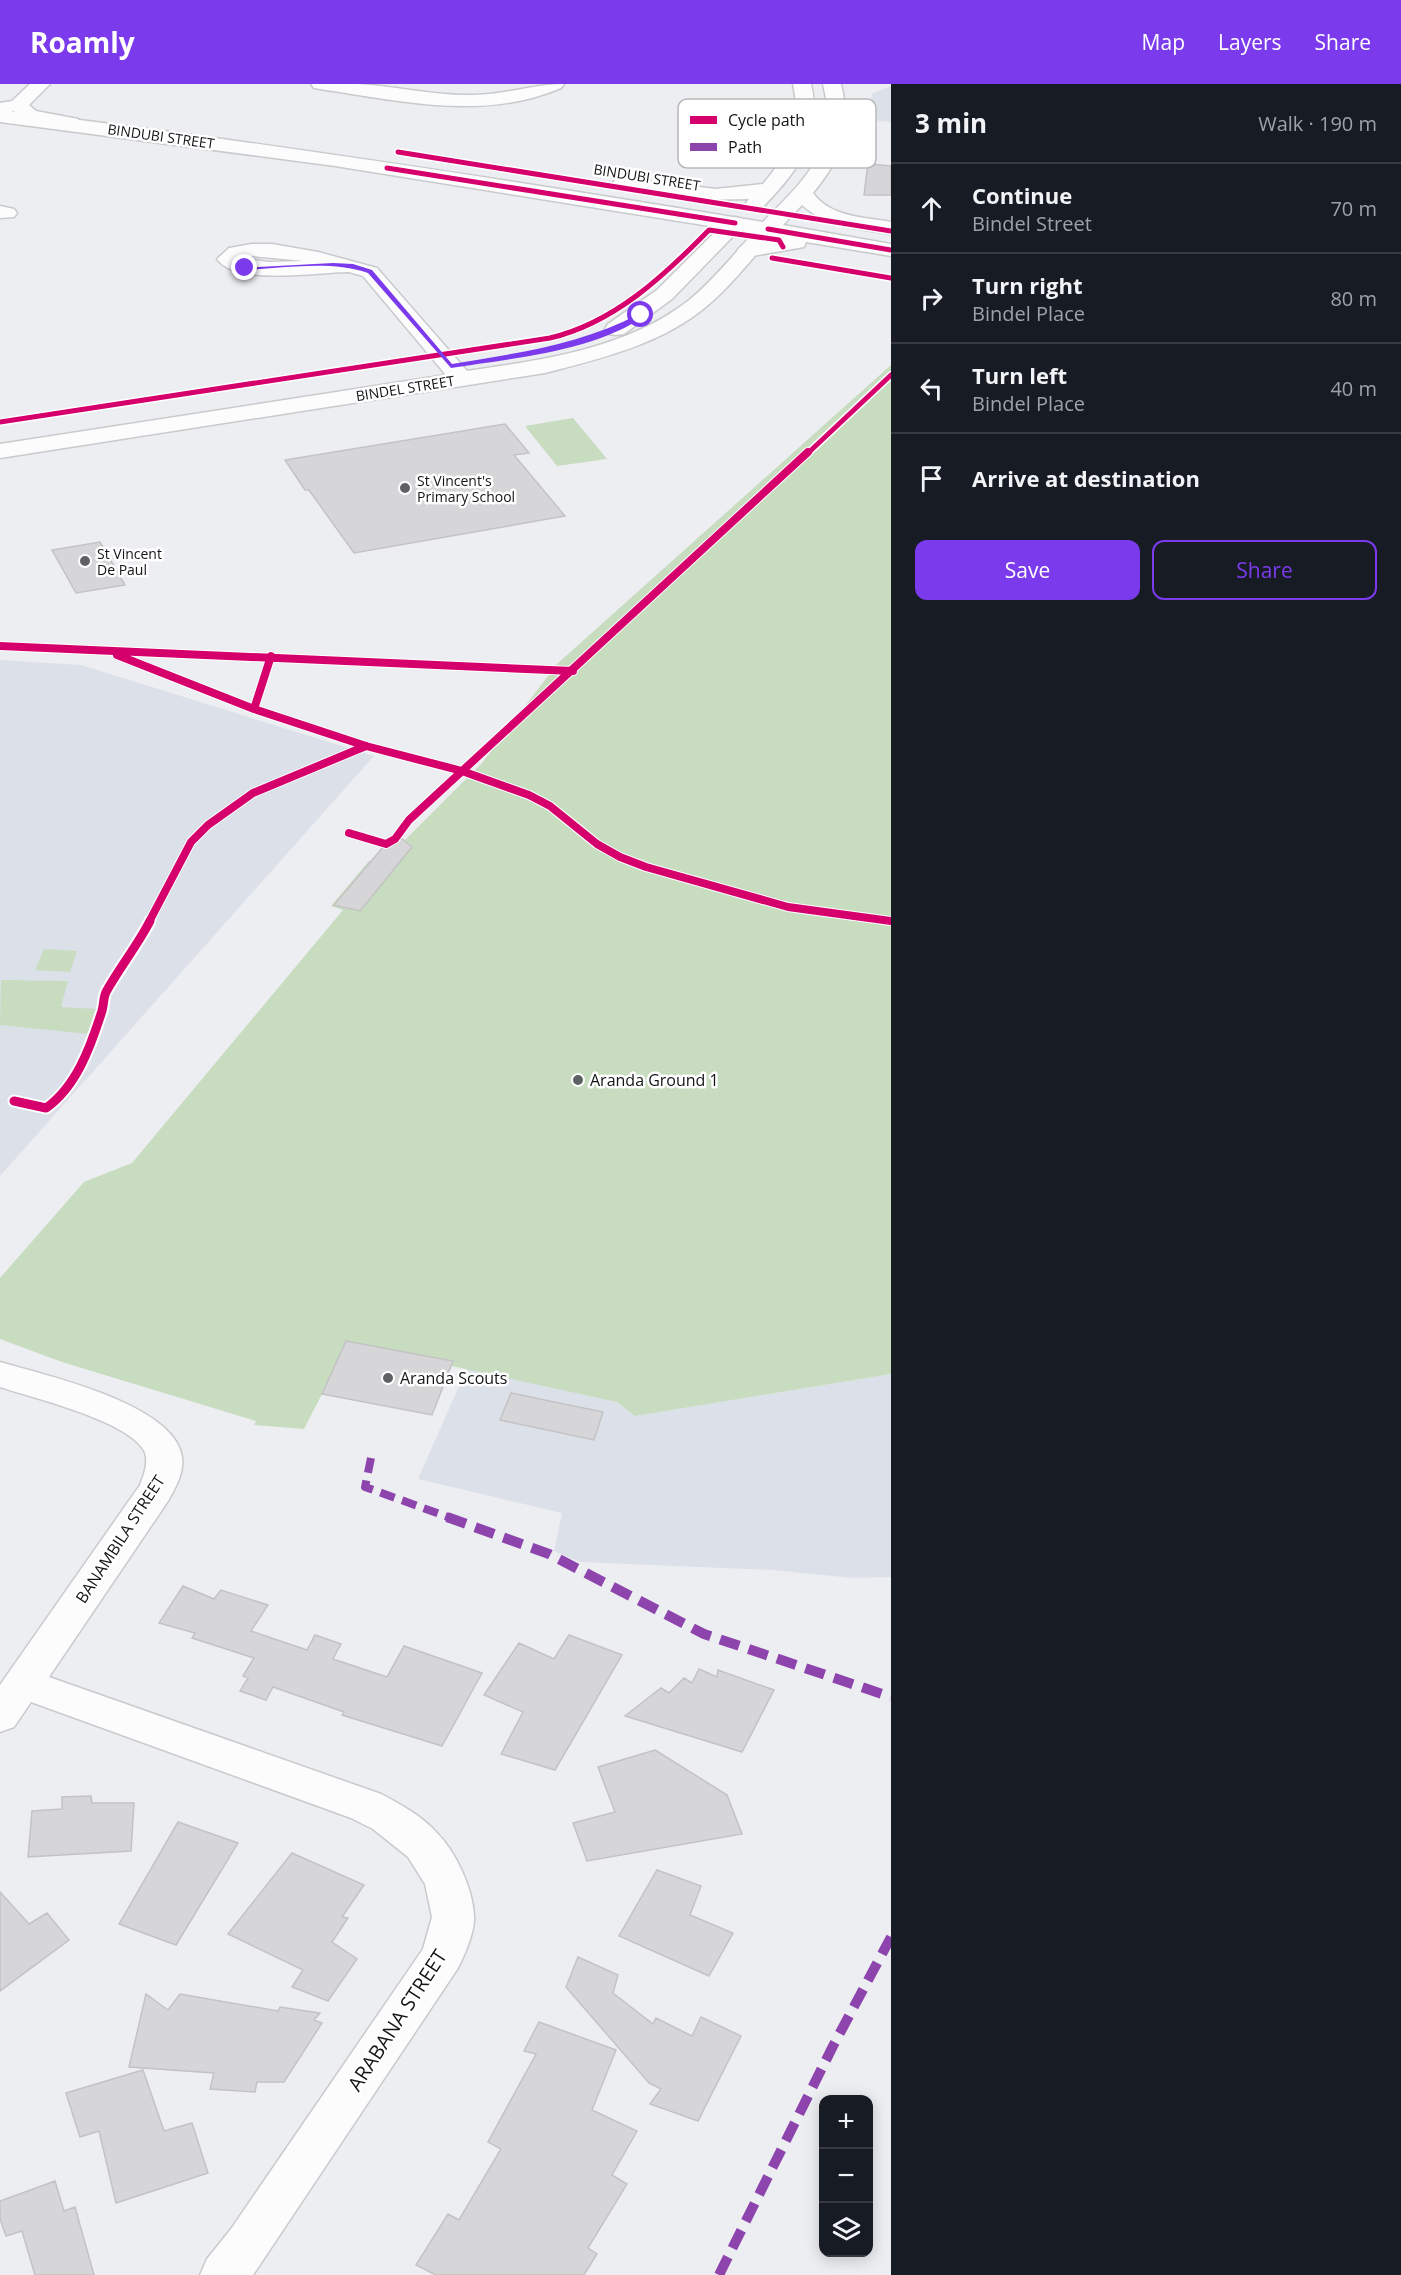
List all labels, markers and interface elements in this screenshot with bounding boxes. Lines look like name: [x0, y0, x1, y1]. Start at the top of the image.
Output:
text: Roamly: [30, 23, 135, 61]
text: Map: [1142, 28, 1185, 56]
text: Layers: [1218, 28, 1282, 56]
text: Share: [1315, 28, 1371, 56]
legend: [678, 99, 876, 168]
text: 3 min: [915, 105, 987, 141]
text: Cycle path: [728, 109, 805, 131]
text: Walk · 190 m: [1258, 110, 1377, 137]
street label: BINDUBI STREET: [106, 119, 216, 153]
text: Path: [728, 136, 762, 158]
street label: BINDUBI STREET: [592, 159, 702, 195]
text: Continue: [972, 180, 1072, 210]
icon: ahead: [915, 192, 948, 225]
text: 70 m: [1330, 195, 1377, 222]
text: Bindel Street: [972, 210, 1092, 237]
route end: [231, 254, 257, 280]
text: Turn right: [972, 270, 1083, 300]
icon: right: [915, 282, 948, 315]
text: 80 m: [1330, 285, 1377, 312]
text: Bindel Place: [972, 300, 1085, 327]
route start: [627, 301, 653, 327]
text: Turn left: [972, 360, 1067, 390]
street label: BINDEL STREET: [354, 371, 456, 405]
icon: left: [915, 372, 948, 405]
text: 40 m: [1330, 375, 1377, 402]
text: Bindel Place: [972, 390, 1085, 417]
icon: arrive: [915, 462, 948, 495]
text: Arrive at destination: [972, 463, 1200, 493]
place label: St Vincent's Primary School: [417, 471, 515, 506]
marker: St Vincent's Primary School: [398, 481, 412, 495]
button: Save: [915, 540, 1140, 600]
button: Share: [1152, 540, 1377, 600]
place label: St Vincent De Paul: [97, 544, 162, 579]
marker: St Vincent De Paul: [78, 554, 92, 568]
place label: Aranda Ground 1: [590, 1069, 719, 1091]
marker: Aranda Ground 1: [571, 1073, 585, 1087]
place label: Aranda Scouts: [400, 1367, 507, 1389]
marker: Aranda Scouts: [381, 1371, 395, 1385]
street label: BANAMBILA STREET: [70, 1471, 170, 1607]
street label: ARABANA STREET: [341, 1944, 453, 2096]
map controls: [819, 2095, 873, 2257]
button: +: [819, 2095, 873, 2149]
button: −: [819, 2149, 873, 2203]
button: layers: [819, 2203, 873, 2257]

